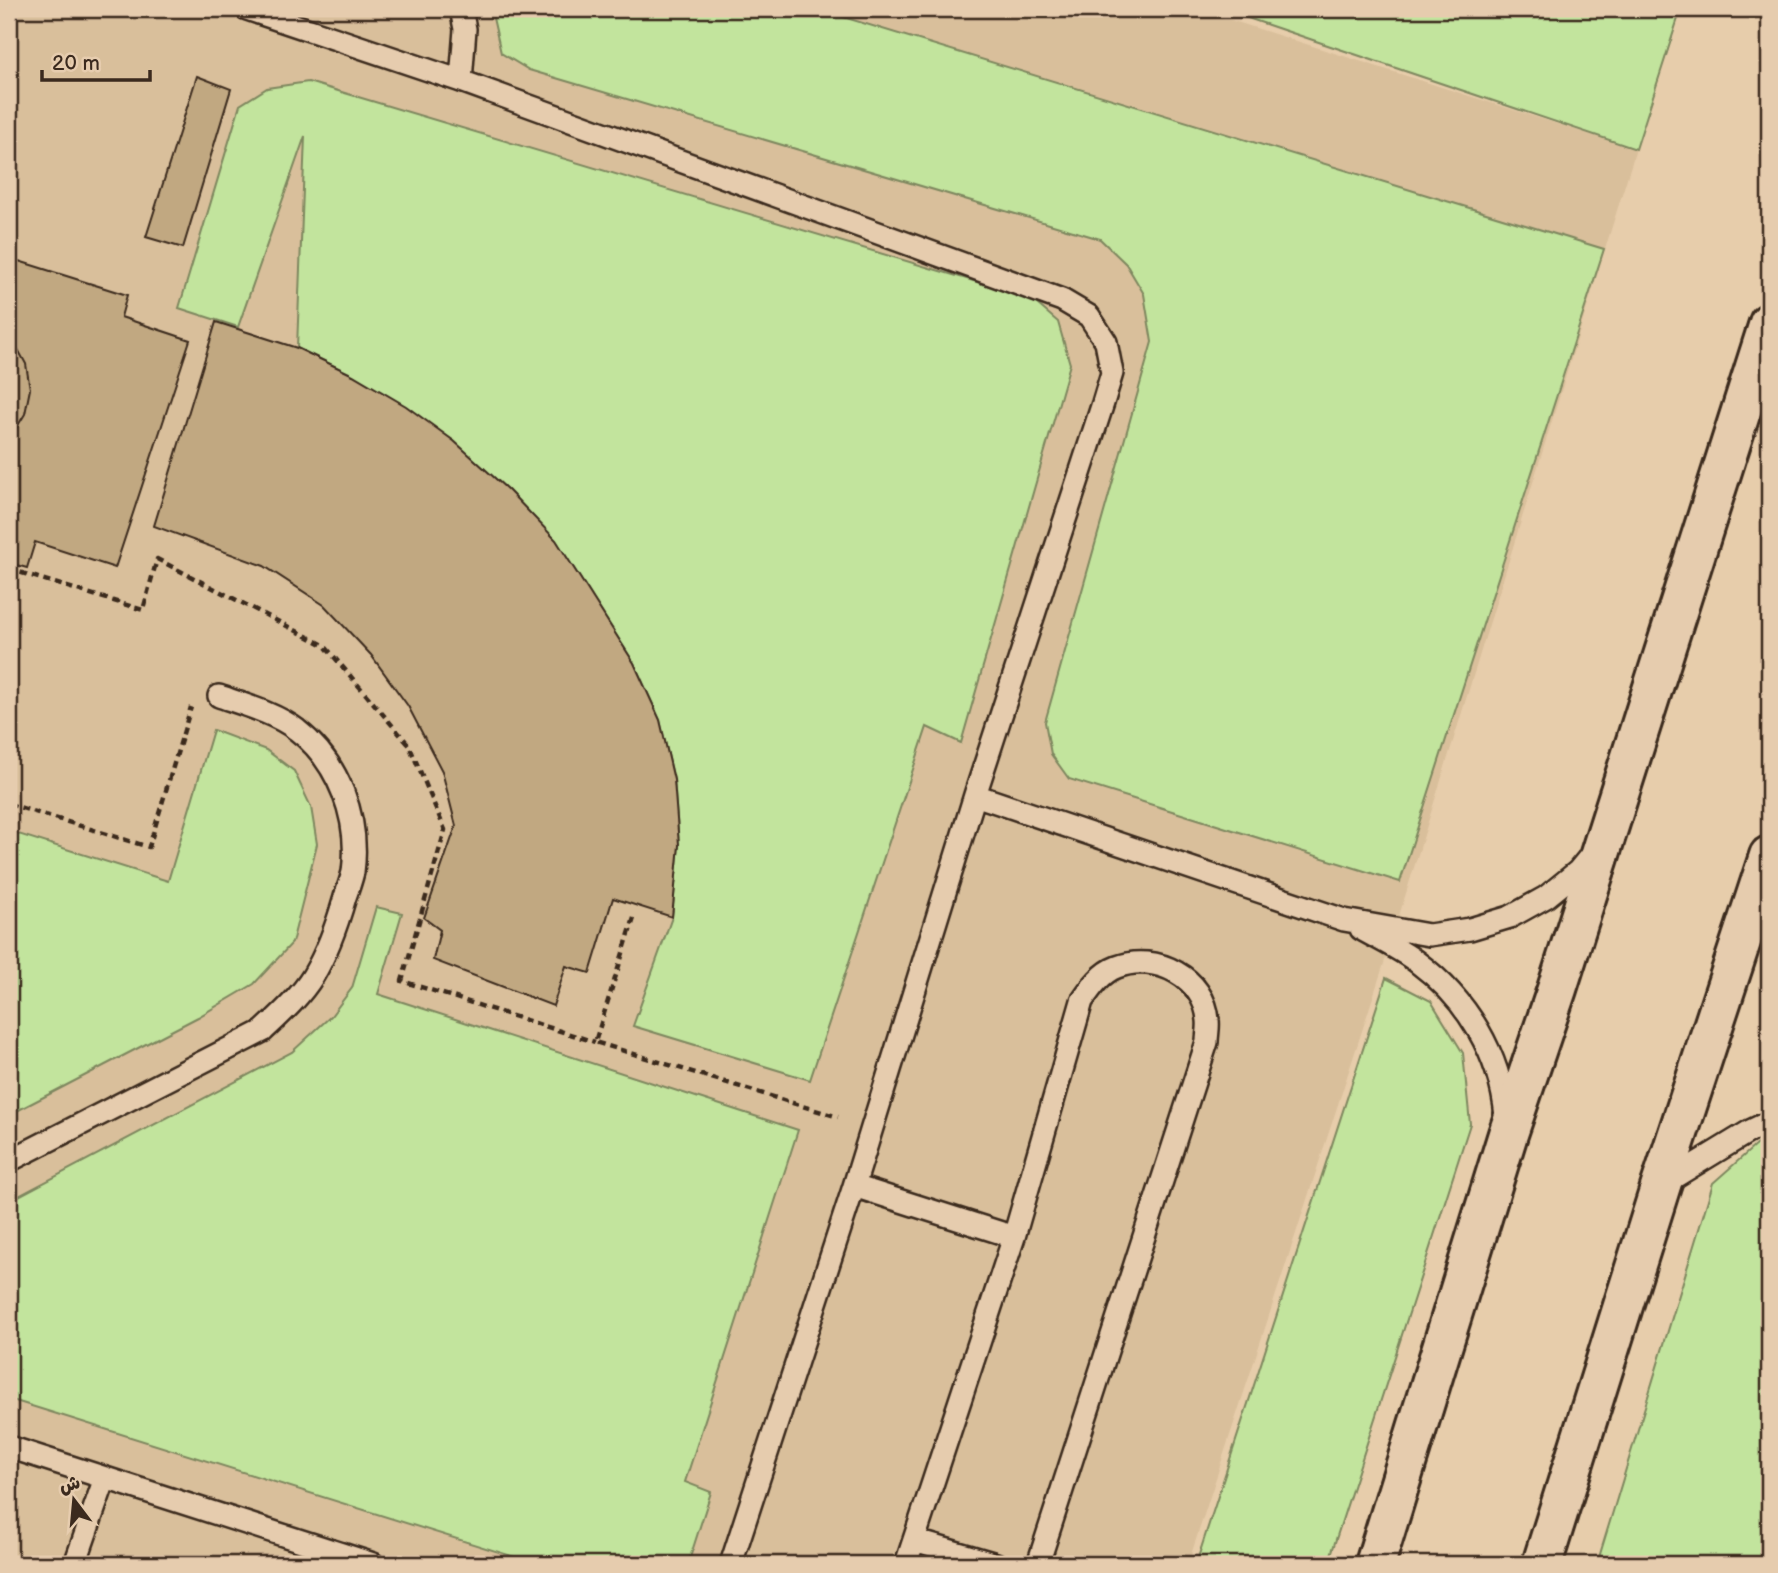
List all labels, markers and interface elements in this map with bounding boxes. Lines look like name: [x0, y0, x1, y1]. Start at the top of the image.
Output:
scale bar: [42, 38, 150, 82]
text: 20 m: [52, 51, 100, 76]
north arrow: [38, 1464, 108, 1534]
text: ش: [57, 1471, 83, 1499]

